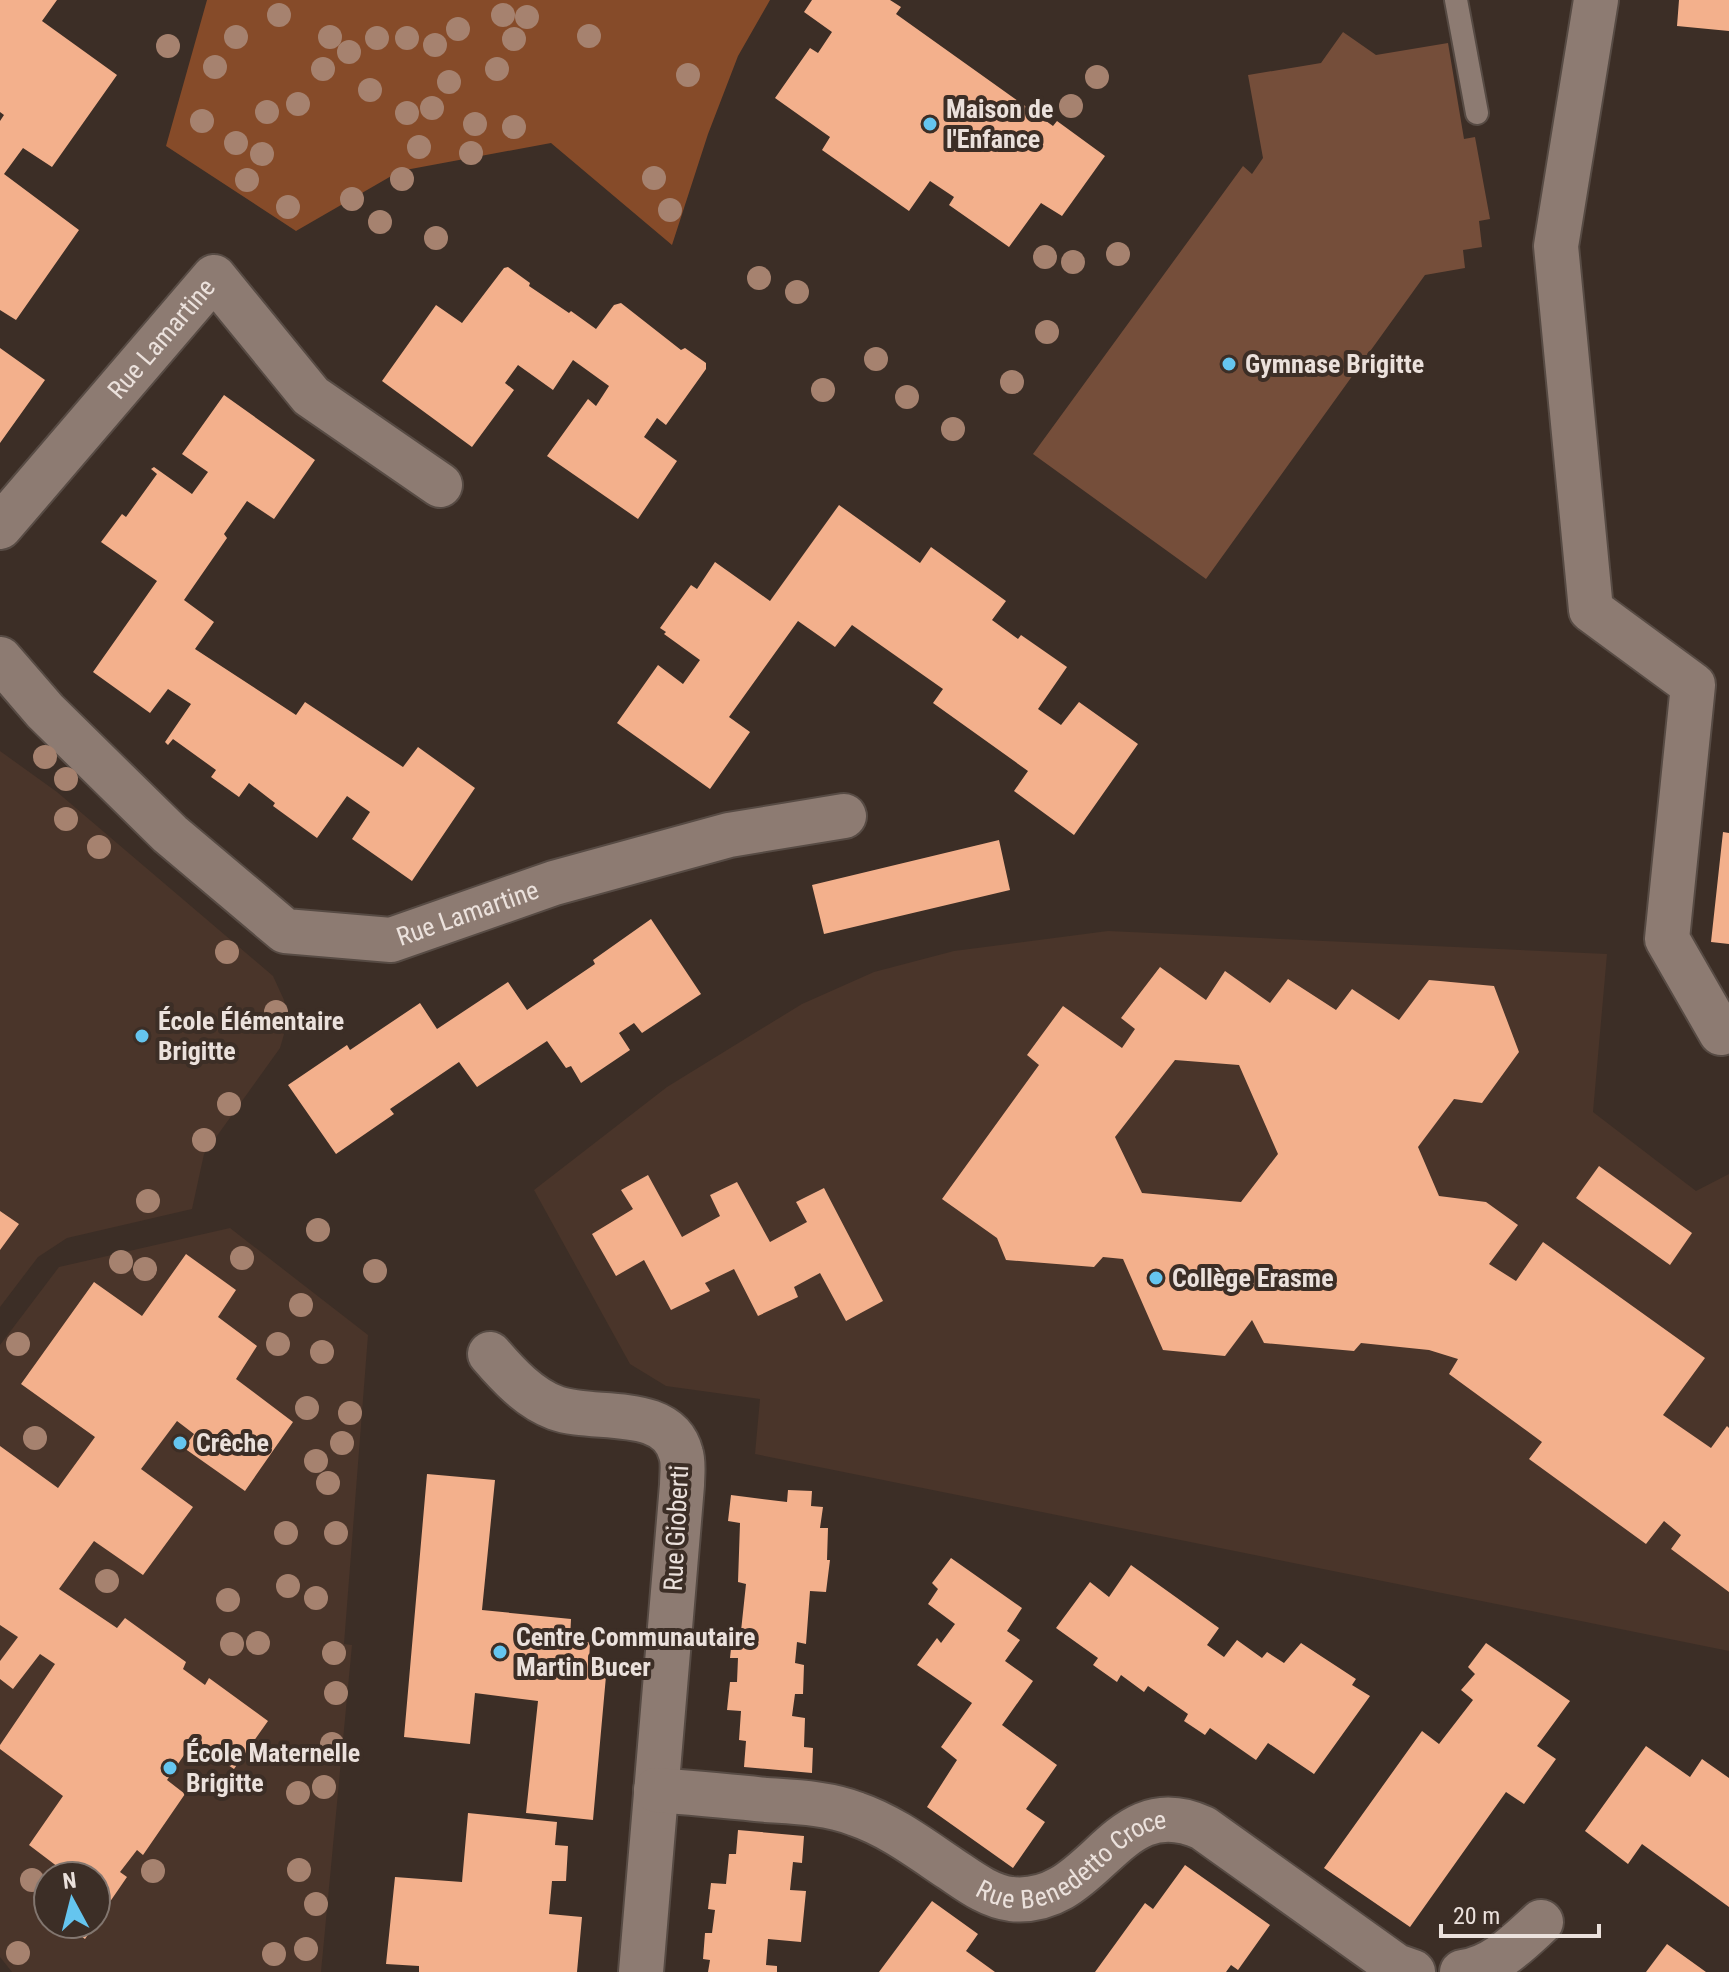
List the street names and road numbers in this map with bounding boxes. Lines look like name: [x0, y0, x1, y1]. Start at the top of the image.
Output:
street label: Rue Lamartine: [102, 272, 221, 405]
street label: Rue Lamartine: [392, 875, 543, 952]
street label: Rue Gioberti: [658, 1464, 694, 1592]
street label: Rue Benedetto Croce: [971, 1804, 1168, 1915]

